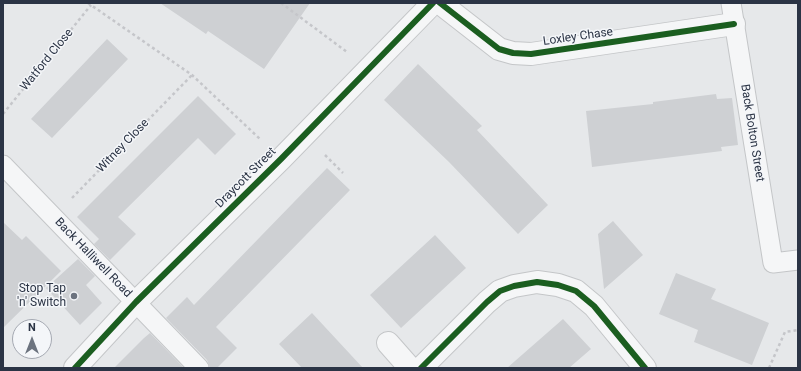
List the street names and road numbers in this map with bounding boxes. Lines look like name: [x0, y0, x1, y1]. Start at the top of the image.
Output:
street label: Loxley Chase: [542, 25, 614, 49]
street label: Watford Close: [18, 26, 76, 94]
street label: Back Bolton Street: [737, 83, 767, 183]
street label: Witney Close: [94, 116, 152, 176]
street label: Draycott Street: [213, 145, 279, 211]
street label: Back Halliwell Road: [51, 215, 135, 301]

